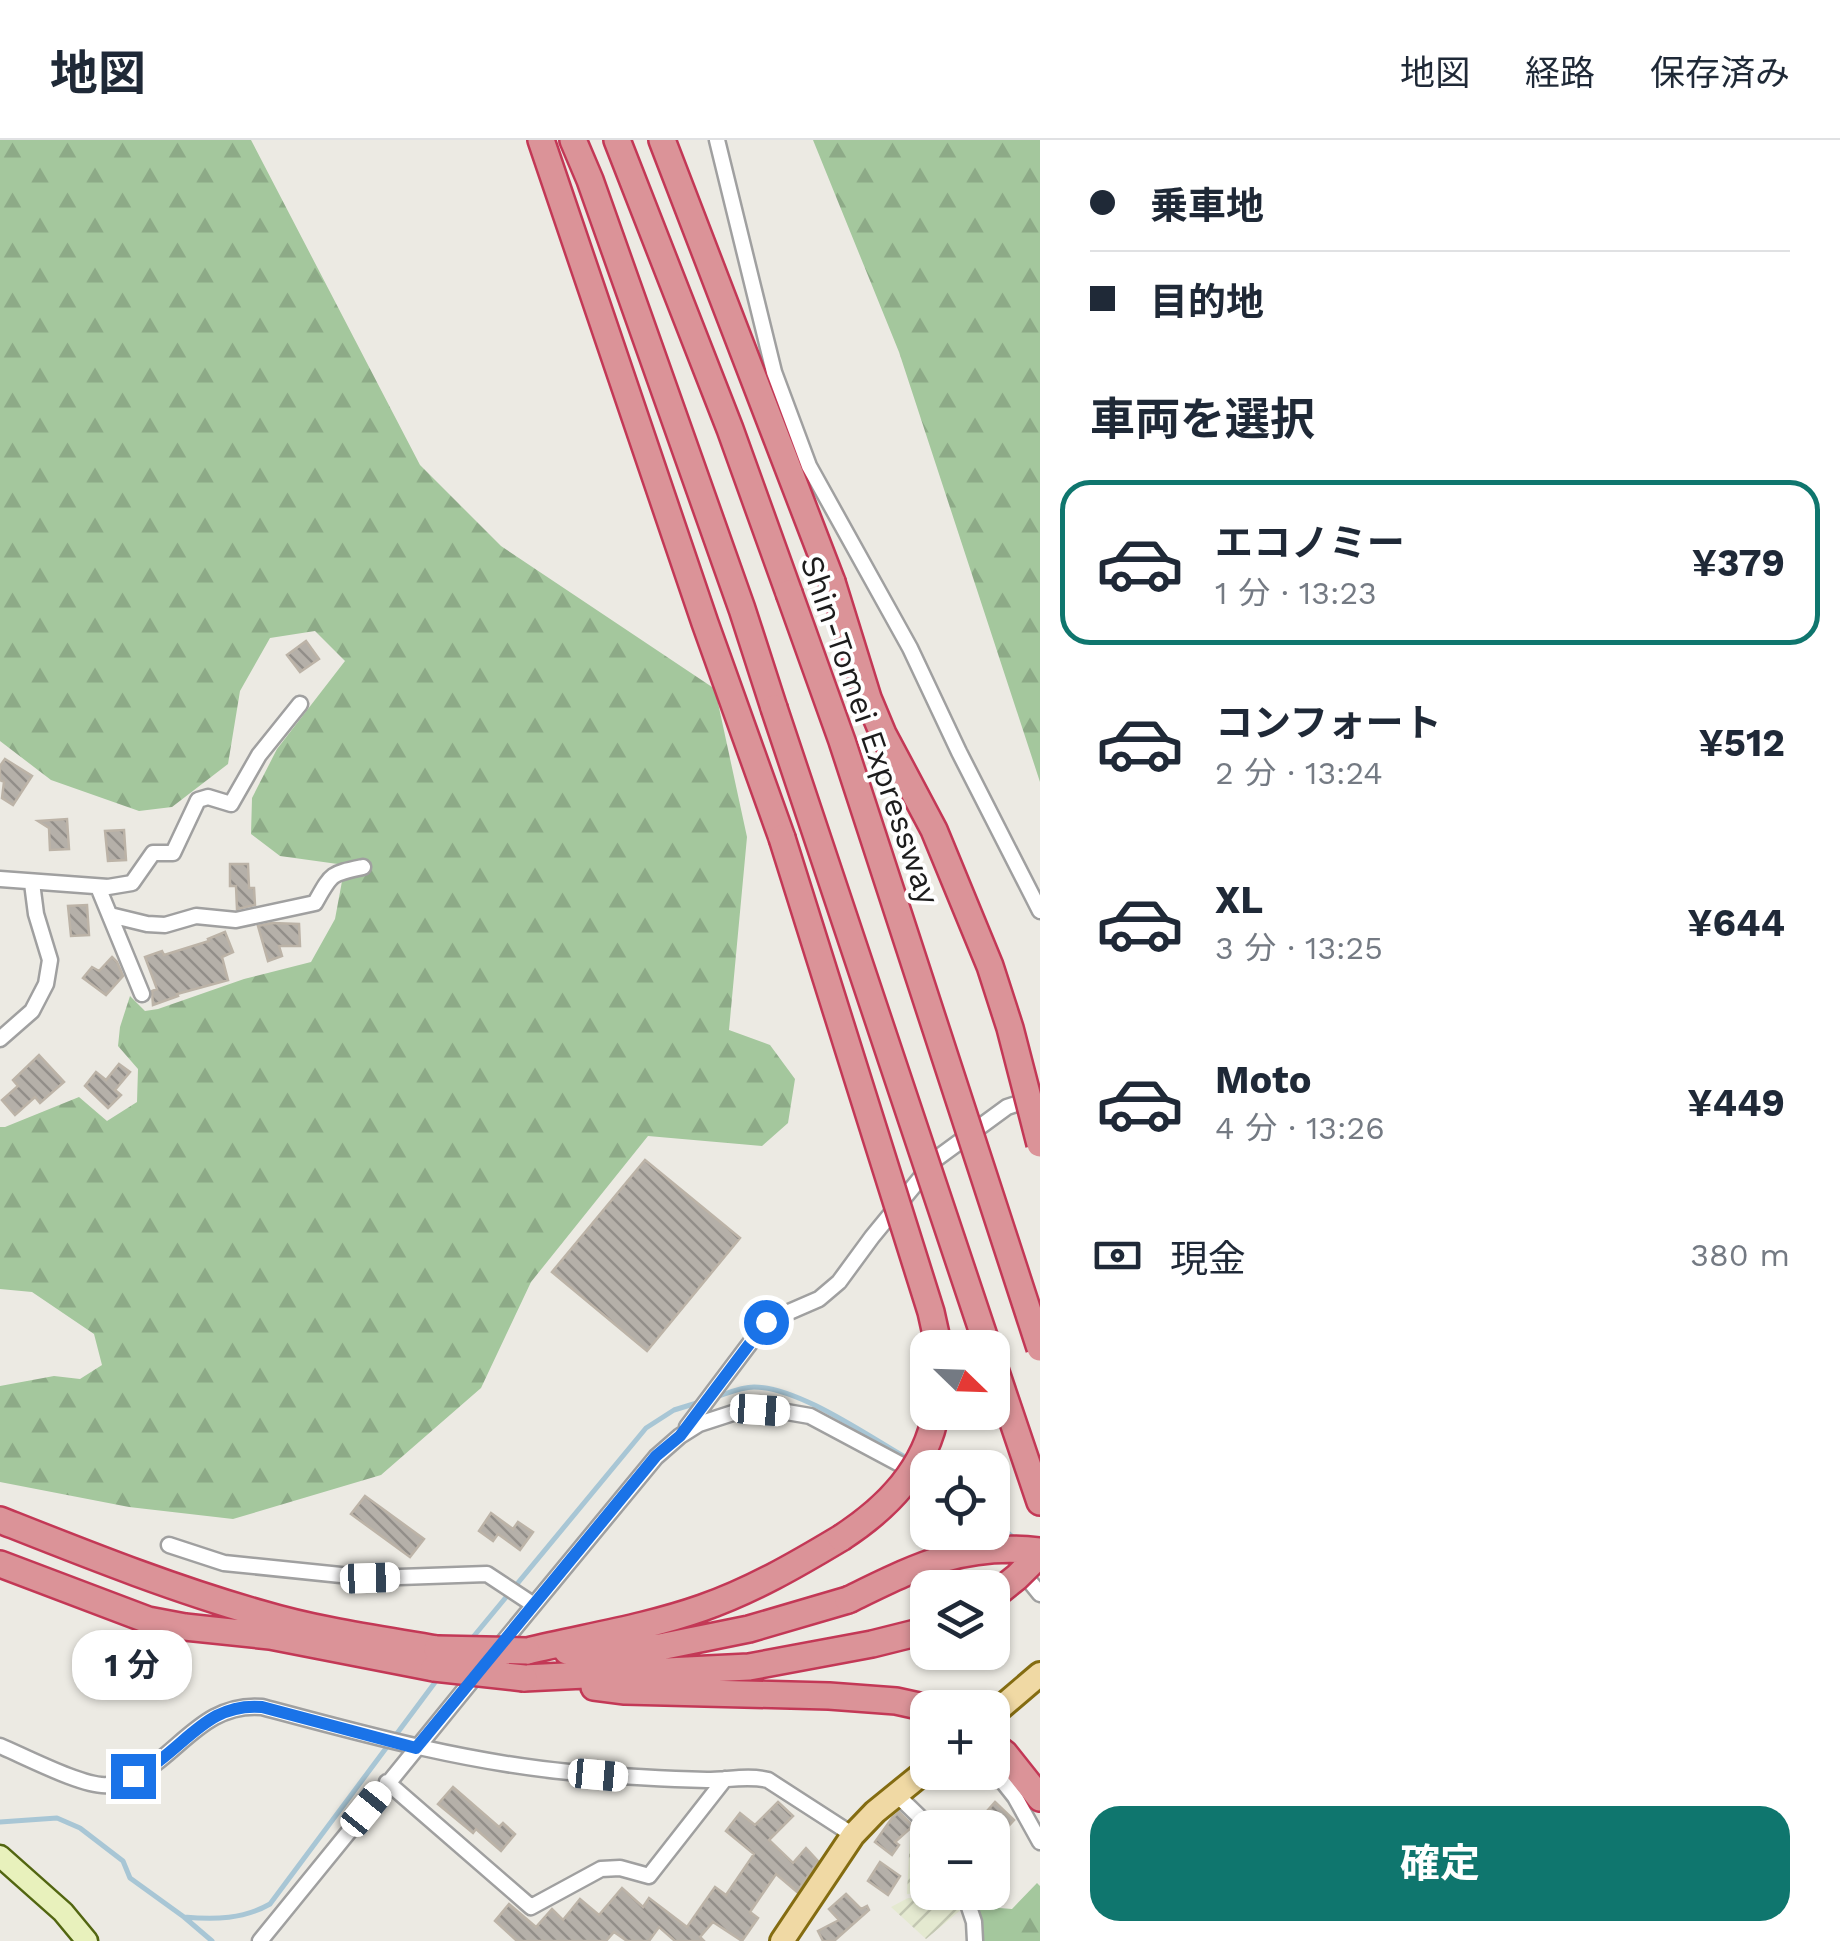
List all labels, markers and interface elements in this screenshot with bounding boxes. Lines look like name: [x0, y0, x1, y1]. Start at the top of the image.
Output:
text: 地図: [50, 45, 146, 102]
text: 地図: [1400, 52, 1470, 94]
text: 経路: [1525, 52, 1595, 94]
text: 保存済み: [1650, 52, 1790, 94]
text: 乗車地: [1150, 184, 1264, 228]
text: 目的地: [1150, 280, 1264, 324]
text: 車両を選択: [1090, 393, 1315, 446]
icon: car: [1095, 518, 1185, 608]
text: エコノミー: [1215, 521, 1405, 565]
text: ¥379: [1692, 541, 1785, 585]
street label: Shin-Tomei Expressway: [792, 550, 948, 910]
text: 1 分 · 13:23: [1215, 574, 1377, 612]
icon: car: [1095, 698, 1185, 788]
text: コンフォート: [1215, 701, 1442, 745]
text: ¥512: [1699, 721, 1785, 765]
text: 2 分 · 13:24: [1215, 754, 1383, 792]
icon: car: [1095, 878, 1185, 968]
text: XL: [1215, 878, 1263, 922]
text: ¥644: [1687, 901, 1785, 945]
text: 3 分 · 13:25: [1215, 929, 1383, 967]
icon: car: [1095, 1058, 1185, 1148]
text: Moto: [1215, 1058, 1311, 1102]
text: ¥449: [1687, 1081, 1785, 1125]
text: 4 分 · 13:26: [1215, 1109, 1385, 1147]
icon: cash: [1090, 1228, 1145, 1283]
text: 380 m: [1690, 1236, 1790, 1274]
text: 現金: [1170, 1237, 1246, 1281]
route start: [744, 1300, 789, 1345]
north arrow: [910, 1330, 1010, 1430]
map controls: [910, 1330, 1010, 1910]
car: [729, 1393, 791, 1427]
button: locate: [910, 1450, 1010, 1550]
car: [339, 1562, 401, 1594]
button: layers: [910, 1570, 1010, 1670]
callout: 1 分: [73, 1631, 193, 1701]
text: 1 分: [105, 1646, 159, 1684]
button: +: [910, 1690, 1010, 1790]
route end: [111, 1754, 156, 1799]
car: [567, 1757, 629, 1793]
car: [335, 1776, 397, 1842]
button: 確定: [1090, 1806, 1790, 1921]
button: −: [910, 1810, 1010, 1910]

